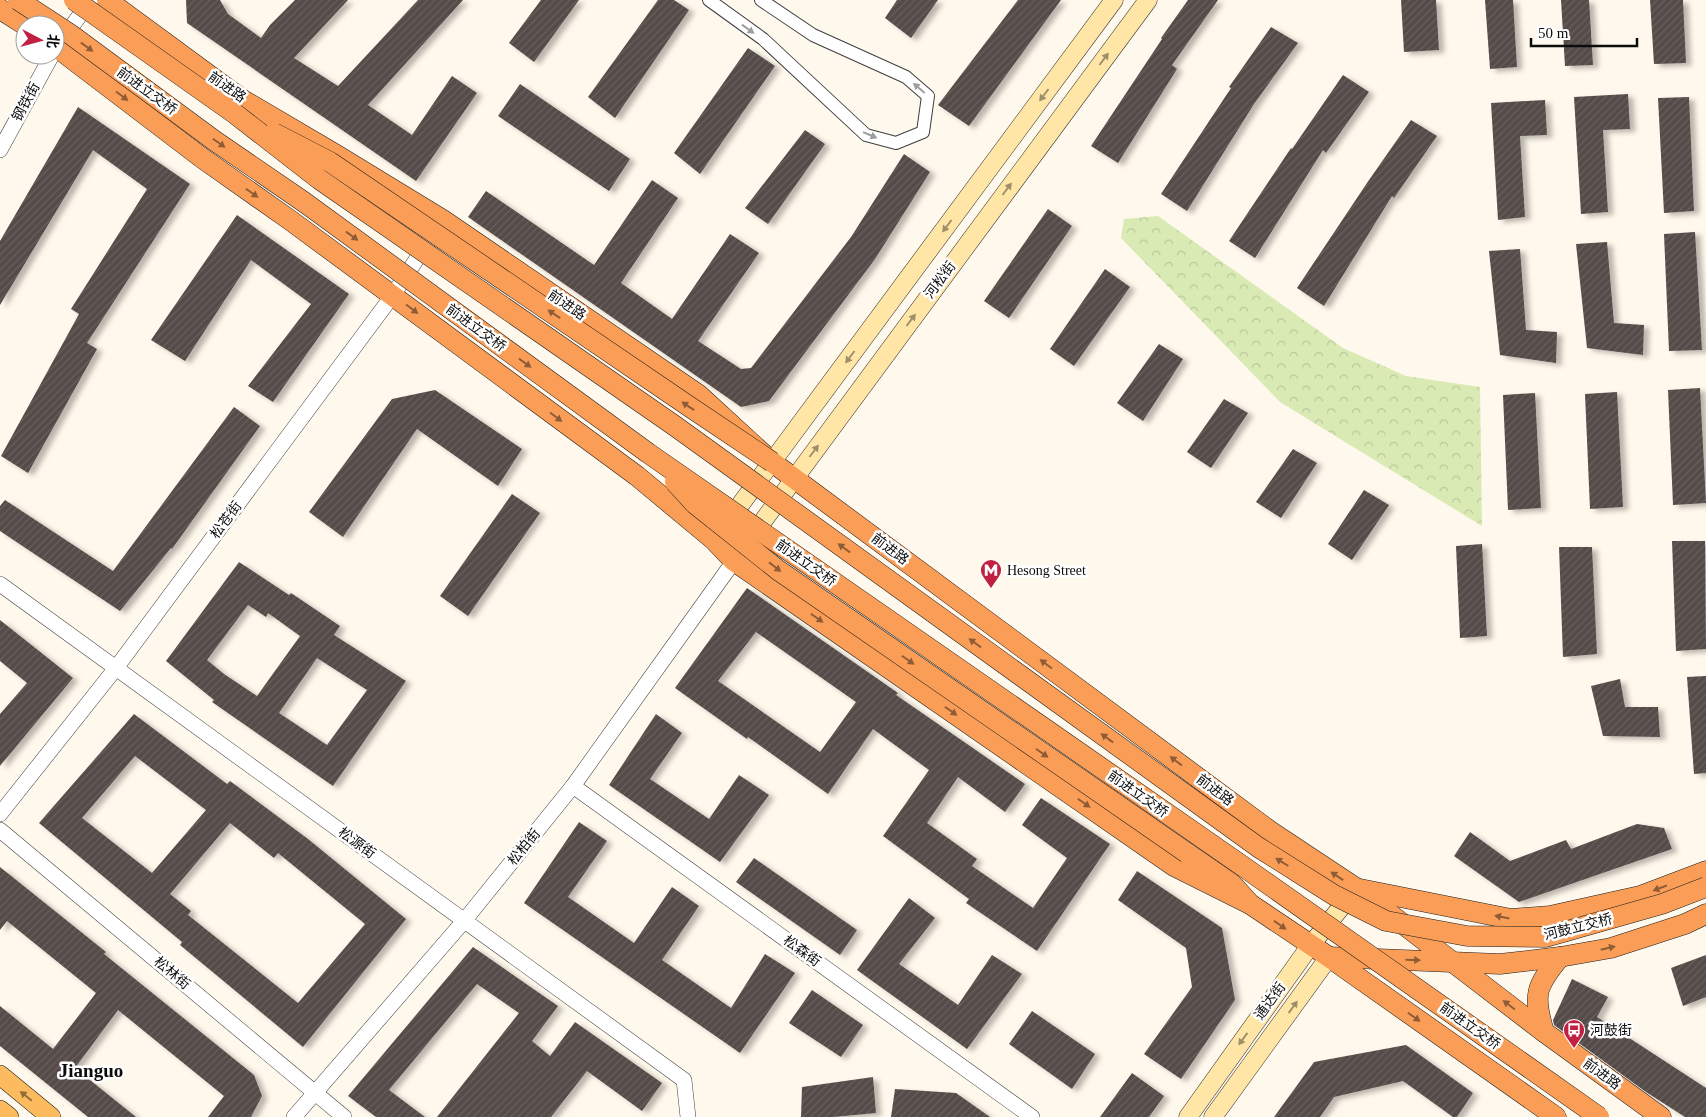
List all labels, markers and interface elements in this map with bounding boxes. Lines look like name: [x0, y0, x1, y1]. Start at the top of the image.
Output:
north arrow: [15, 15, 65, 65]
scale bar: [1531, 15, 1637, 47]
one-way arrow: [741, 24, 755, 34]
text: 50 m: [1538, 25, 1569, 41]
text: 北: [44, 34, 61, 49]
one-way arrow: [80, 42, 94, 52]
one-way arrow: [1099, 52, 1109, 66]
street label: 前进立交桥: [114, 64, 180, 118]
street label: 前进路: [205, 68, 249, 105]
street label: 钢铁街: [9, 80, 43, 124]
one-way arrow: [913, 83, 925, 94]
one-way arrow: [1039, 88, 1049, 102]
one-way arrow: [115, 91, 128, 102]
one-way arrow: [863, 130, 878, 139]
one-way arrow: [212, 138, 225, 148]
one-way arrow: [1002, 183, 1012, 196]
one-way arrow: [245, 188, 259, 198]
one-way arrow: [942, 219, 952, 233]
one-way arrow: [345, 231, 358, 241]
street label: 河松街: [921, 259, 959, 301]
street label: 前进路: [545, 286, 589, 323]
street label: 前进立交桥: [443, 301, 509, 355]
one-way arrow: [405, 304, 419, 314]
one-way arrow: [547, 309, 561, 319]
one-way arrow: [905, 314, 916, 327]
one-way arrow: [845, 350, 856, 363]
one-way arrow: [518, 358, 531, 369]
one-way arrow: [681, 401, 695, 411]
one-way arrow: [549, 411, 562, 422]
one-way arrow: [809, 444, 819, 458]
street label: 松苍街: [207, 499, 245, 541]
street label: 前进路: [869, 530, 912, 568]
street label: 前进立交桥: [773, 536, 840, 589]
one-way arrow: [837, 543, 850, 553]
metro station icon: Hesong Street: [979, 558, 1003, 589]
one-way arrow: [768, 562, 781, 573]
place label: Hesong Street: [1007, 563, 1086, 578]
one-way arrow: [810, 613, 824, 623]
one-way arrow: [968, 638, 982, 648]
one-way arrow: [902, 655, 915, 665]
one-way arrow: [1040, 659, 1053, 670]
one-way arrow: [944, 706, 957, 716]
one-way arrow: [1100, 733, 1114, 743]
one-way arrow: [1035, 748, 1049, 758]
one-way arrow: [1170, 756, 1183, 767]
street label: 前进立交桥: [1105, 767, 1172, 820]
street label: 前进路: [1194, 771, 1237, 809]
one-way arrow: [1077, 798, 1091, 808]
street label: 松源街: [336, 825, 378, 861]
street label: 松柏街: [505, 826, 543, 868]
one-way arrow: [1276, 858, 1289, 867]
one-way arrow: [1331, 871, 1344, 880]
one-way arrow: [1653, 885, 1668, 892]
street label: 河鼓立交桥: [1542, 910, 1614, 943]
one-way arrow: [1493, 913, 1509, 921]
one-way arrow: [1274, 920, 1287, 930]
street label: 松森街: [781, 933, 823, 969]
one-way arrow: [1600, 944, 1615, 952]
street label: 松林街: [151, 954, 193, 992]
one-way arrow: [1405, 957, 1421, 965]
street label: 通达街: [1252, 980, 1288, 1022]
street label: 前进立交桥: [1437, 999, 1504, 1052]
one-way arrow: [1288, 1000, 1298, 1014]
one-way arrow: [1502, 1000, 1516, 1010]
one-way arrow: [1407, 1012, 1421, 1022]
bus stop icon: 河鼓街: [1562, 1018, 1586, 1049]
place label: 河鼓街: [1590, 1023, 1632, 1038]
one-way arrow: [1238, 1032, 1248, 1046]
street label: 前进路: [1581, 1055, 1624, 1092]
district label: Jianguo: [59, 1060, 123, 1081]
one-way arrow: [20, 1090, 32, 1102]

